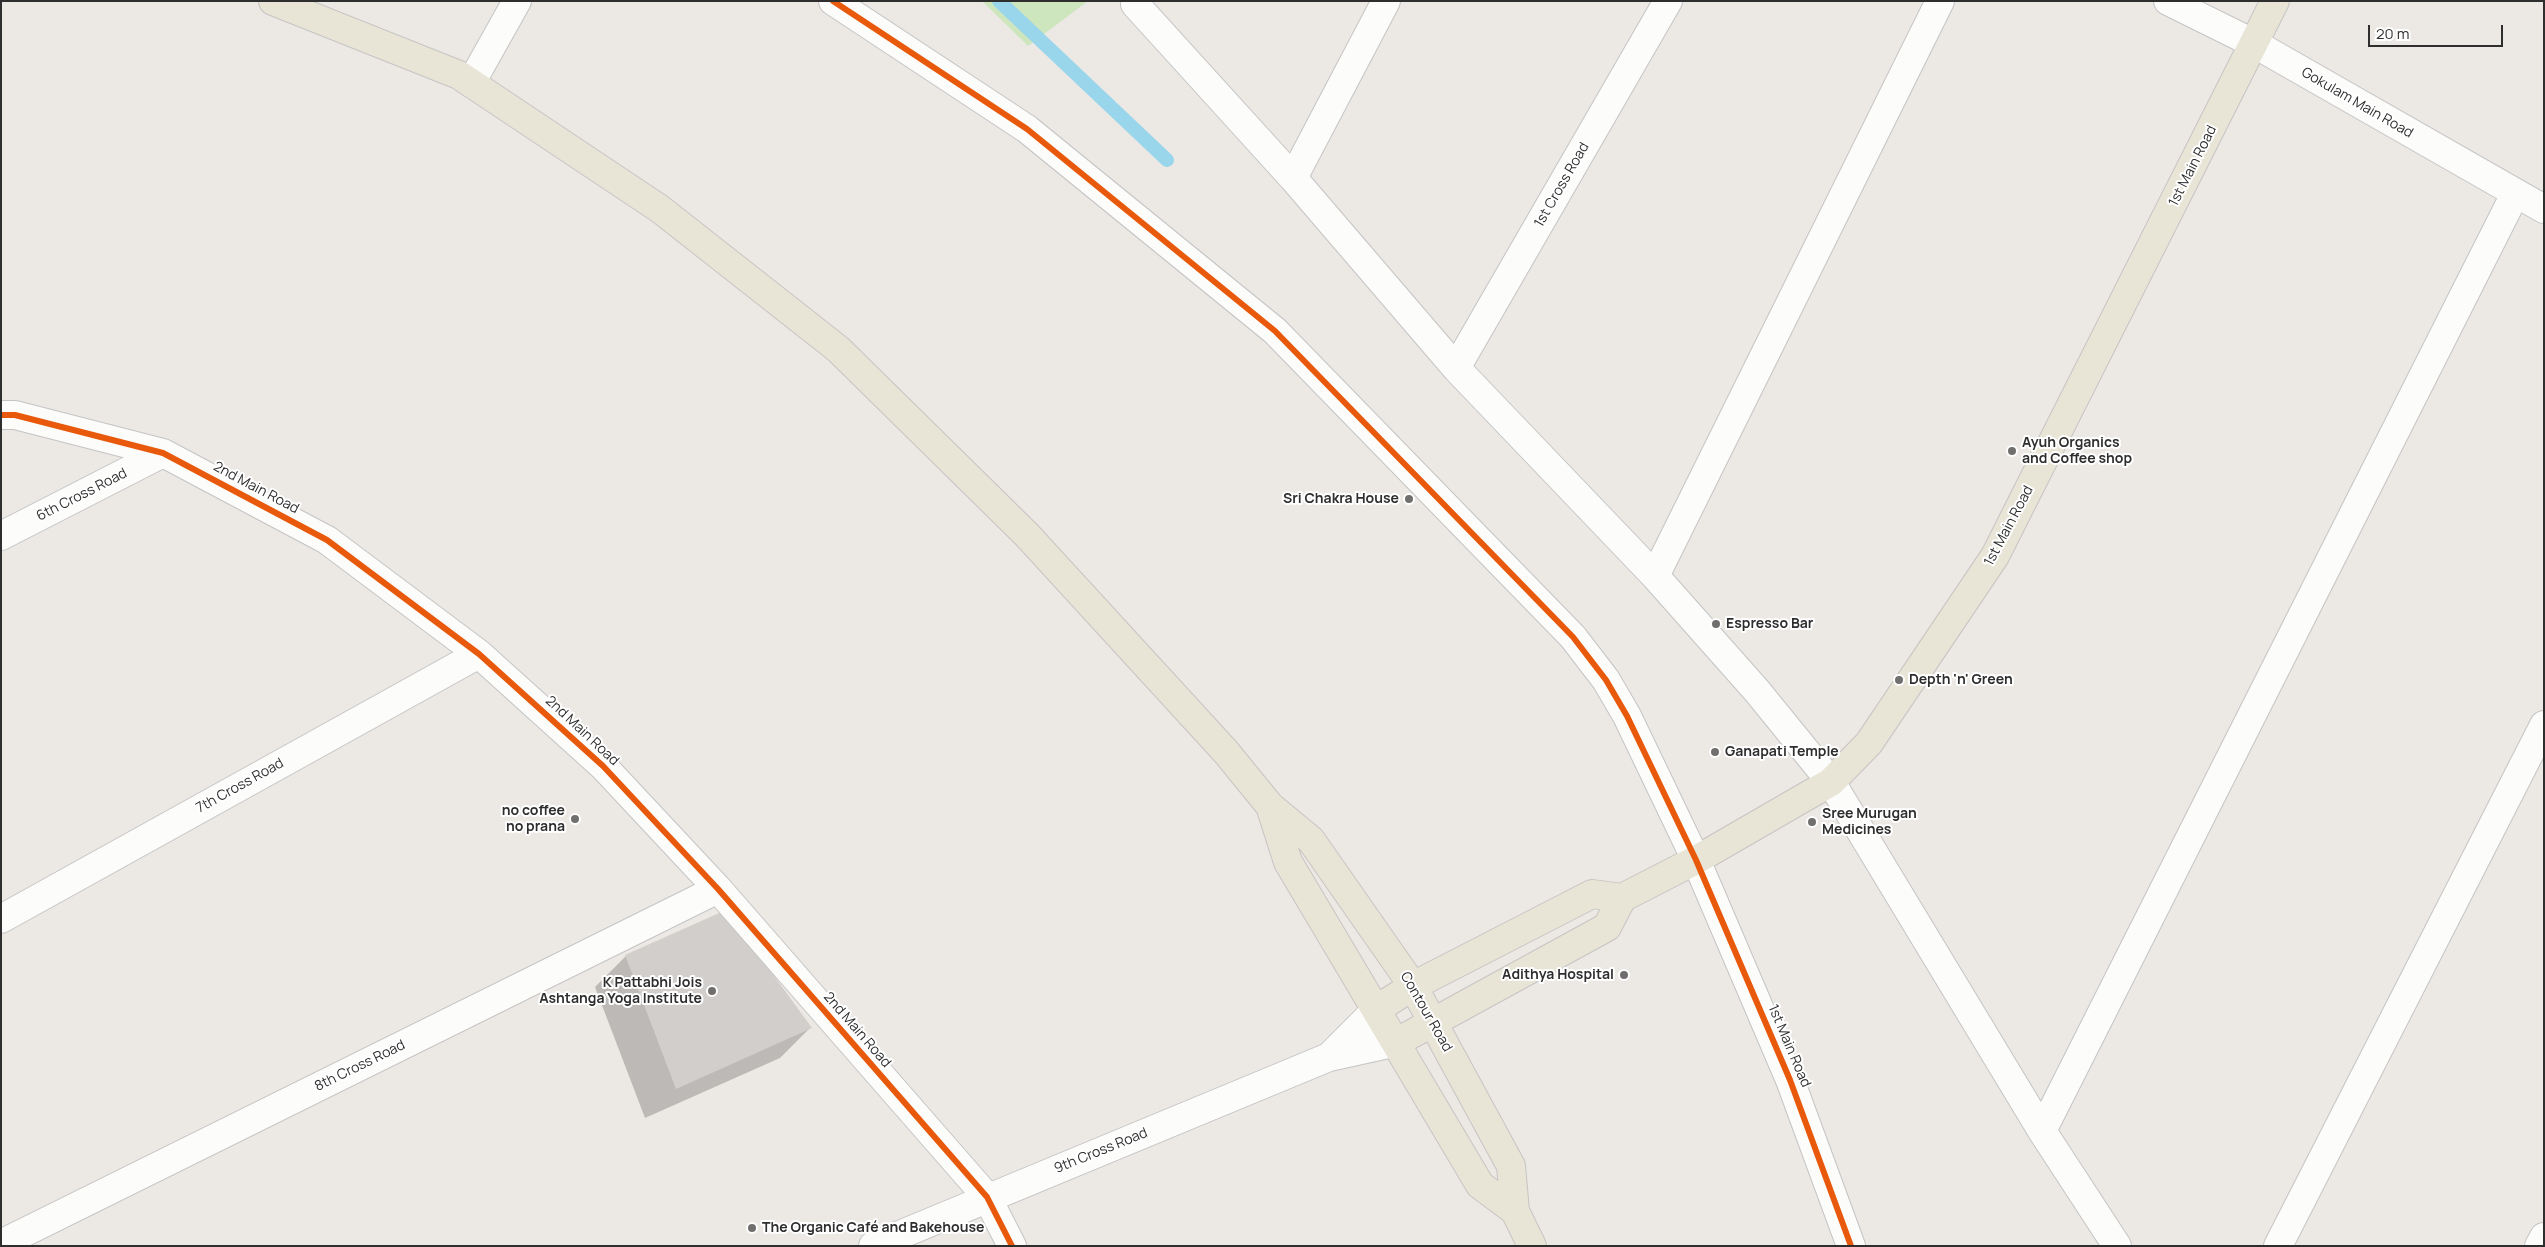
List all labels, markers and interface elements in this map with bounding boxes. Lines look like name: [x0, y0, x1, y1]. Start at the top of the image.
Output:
scale bar: [2370, 15, 2505, 47]
text: 20 m: [2376, 23, 2409, 44]
street label: Gokulam Main Road: [2298, 64, 2416, 142]
street label: 1st Main Road: [2165, 123, 2221, 209]
street label: 1st Cross Road: [1531, 140, 1593, 230]
place label: Ayuh Organics and Coffee shop: [2022, 435, 2132, 468]
marker: Ayuh Organics and Coffee shop: [2006, 445, 2018, 457]
street label: 2nd Main Road: [210, 458, 302, 518]
street label: 6th Cross Road: [34, 465, 130, 525]
street label: 1st Main Road: [1981, 483, 2037, 569]
place label: Sri Chakra House: [1283, 491, 1399, 507]
marker: Sri Chakra House: [1403, 493, 1415, 505]
place label: Espresso Bar: [1726, 616, 1813, 632]
marker: Espresso Bar: [1710, 618, 1722, 630]
place label: Depth 'n' Green: [1909, 672, 2013, 688]
marker: Depth 'n' Green: [1893, 674, 1905, 686]
street label: 2nd Main Road: [542, 693, 622, 769]
place label: Ganapati Temple: [1725, 744, 1839, 760]
marker: Ganapati Temple: [1709, 746, 1721, 758]
street label: 7th Cross Road: [193, 755, 287, 817]
place label: no coffee no prana: [502, 803, 565, 836]
place label: Sree Murugan Medicines: [1822, 806, 1917, 839]
marker: no coffee no prana: [569, 813, 581, 825]
marker: Sree Murugan Medicines: [1806, 816, 1818, 828]
place label: Adithya Hospital: [1502, 967, 1614, 983]
street label: Contour Road: [1396, 969, 1456, 1055]
marker: Adithya Hospital: [1618, 969, 1630, 981]
place label: K Pattabhi Jois Ashtanga Yoga Institute: [539, 975, 702, 1008]
marker: K Pattabhi Jois Ashtanga Yoga Institute: [706, 985, 718, 997]
street label: 2nd Main Road: [820, 989, 894, 1071]
street label: 1st Main Road: [1764, 1002, 1814, 1090]
street label: 8th Cross Road: [312, 1037, 408, 1095]
street label: 9th Cross Road: [1052, 1125, 1150, 1177]
place label: The Organic Café and Bakehouse: [762, 1220, 984, 1236]
marker: The Organic Café and Bakehouse: [746, 1222, 758, 1234]

